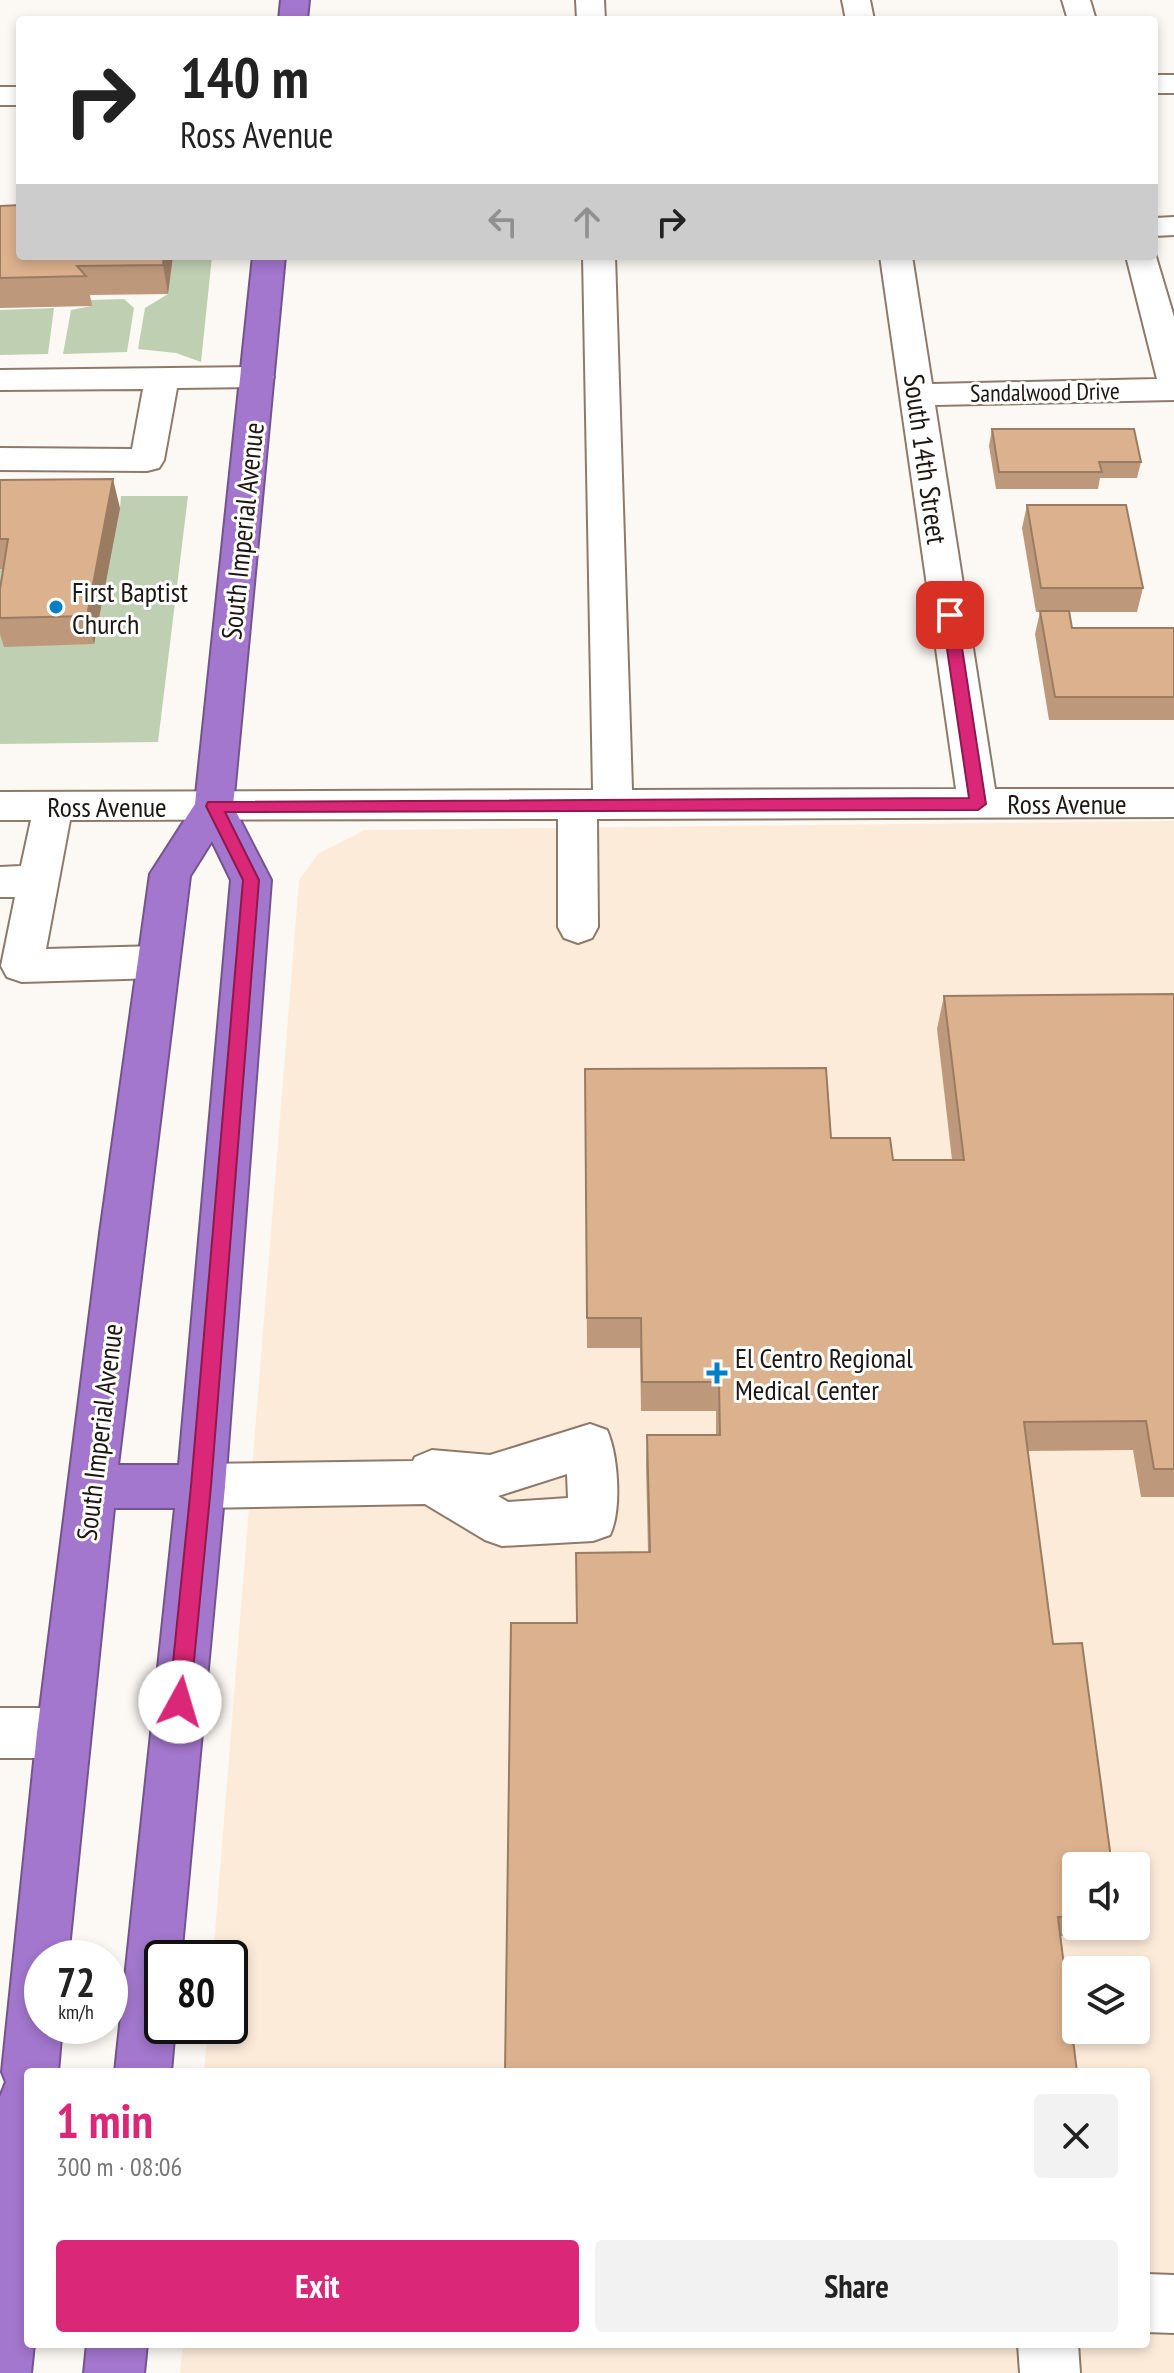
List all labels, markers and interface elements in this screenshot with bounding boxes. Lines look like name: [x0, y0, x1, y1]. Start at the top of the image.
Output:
text: 140 m: [180, 41, 309, 113]
icon: right: [48, 48, 152, 152]
text: Ross Avenue: [180, 111, 333, 158]
icon: left: [481, 200, 525, 244]
icon: ahead: [565, 200, 609, 244]
icon: right: [649, 200, 693, 244]
street label: South 14th Street: [896, 372, 956, 547]
street label: Sandalwood Drive: [970, 375, 1120, 409]
street label: South Imperial Avenue: [212, 421, 272, 641]
place label: First Baptist Church: [72, 573, 188, 642]
pin: [916, 581, 984, 649]
icon: arrive: [928, 593, 972, 637]
marker: First Baptist Church: [47, 598, 65, 616]
street label: Ross Avenue: [1007, 785, 1127, 822]
street label: Ross Avenue: [47, 788, 167, 825]
street label: South Imperial Avenue: [67, 1321, 131, 1543]
place label: El Centro Regional Medical Center: [735, 1339, 913, 1408]
marker: El Centro Regional Medical Center: [706, 1362, 728, 1384]
position arrow: [138, 1660, 222, 1744]
map controls: [1062, 1852, 1150, 2044]
button: sound: [1062, 1852, 1150, 1940]
speed limit sign: 80: [144, 1940, 248, 2044]
text: 72: [57, 1956, 95, 2008]
button: layers: [1062, 1956, 1150, 2044]
text: km/h: [58, 1999, 94, 2025]
text: 1 min: [56, 2089, 153, 2151]
button: close: [1034, 2094, 1118, 2178]
text: 300 m · 08:06: [56, 2150, 182, 2183]
button: Exit: [56, 2240, 579, 2332]
button: Share: [595, 2240, 1118, 2332]

